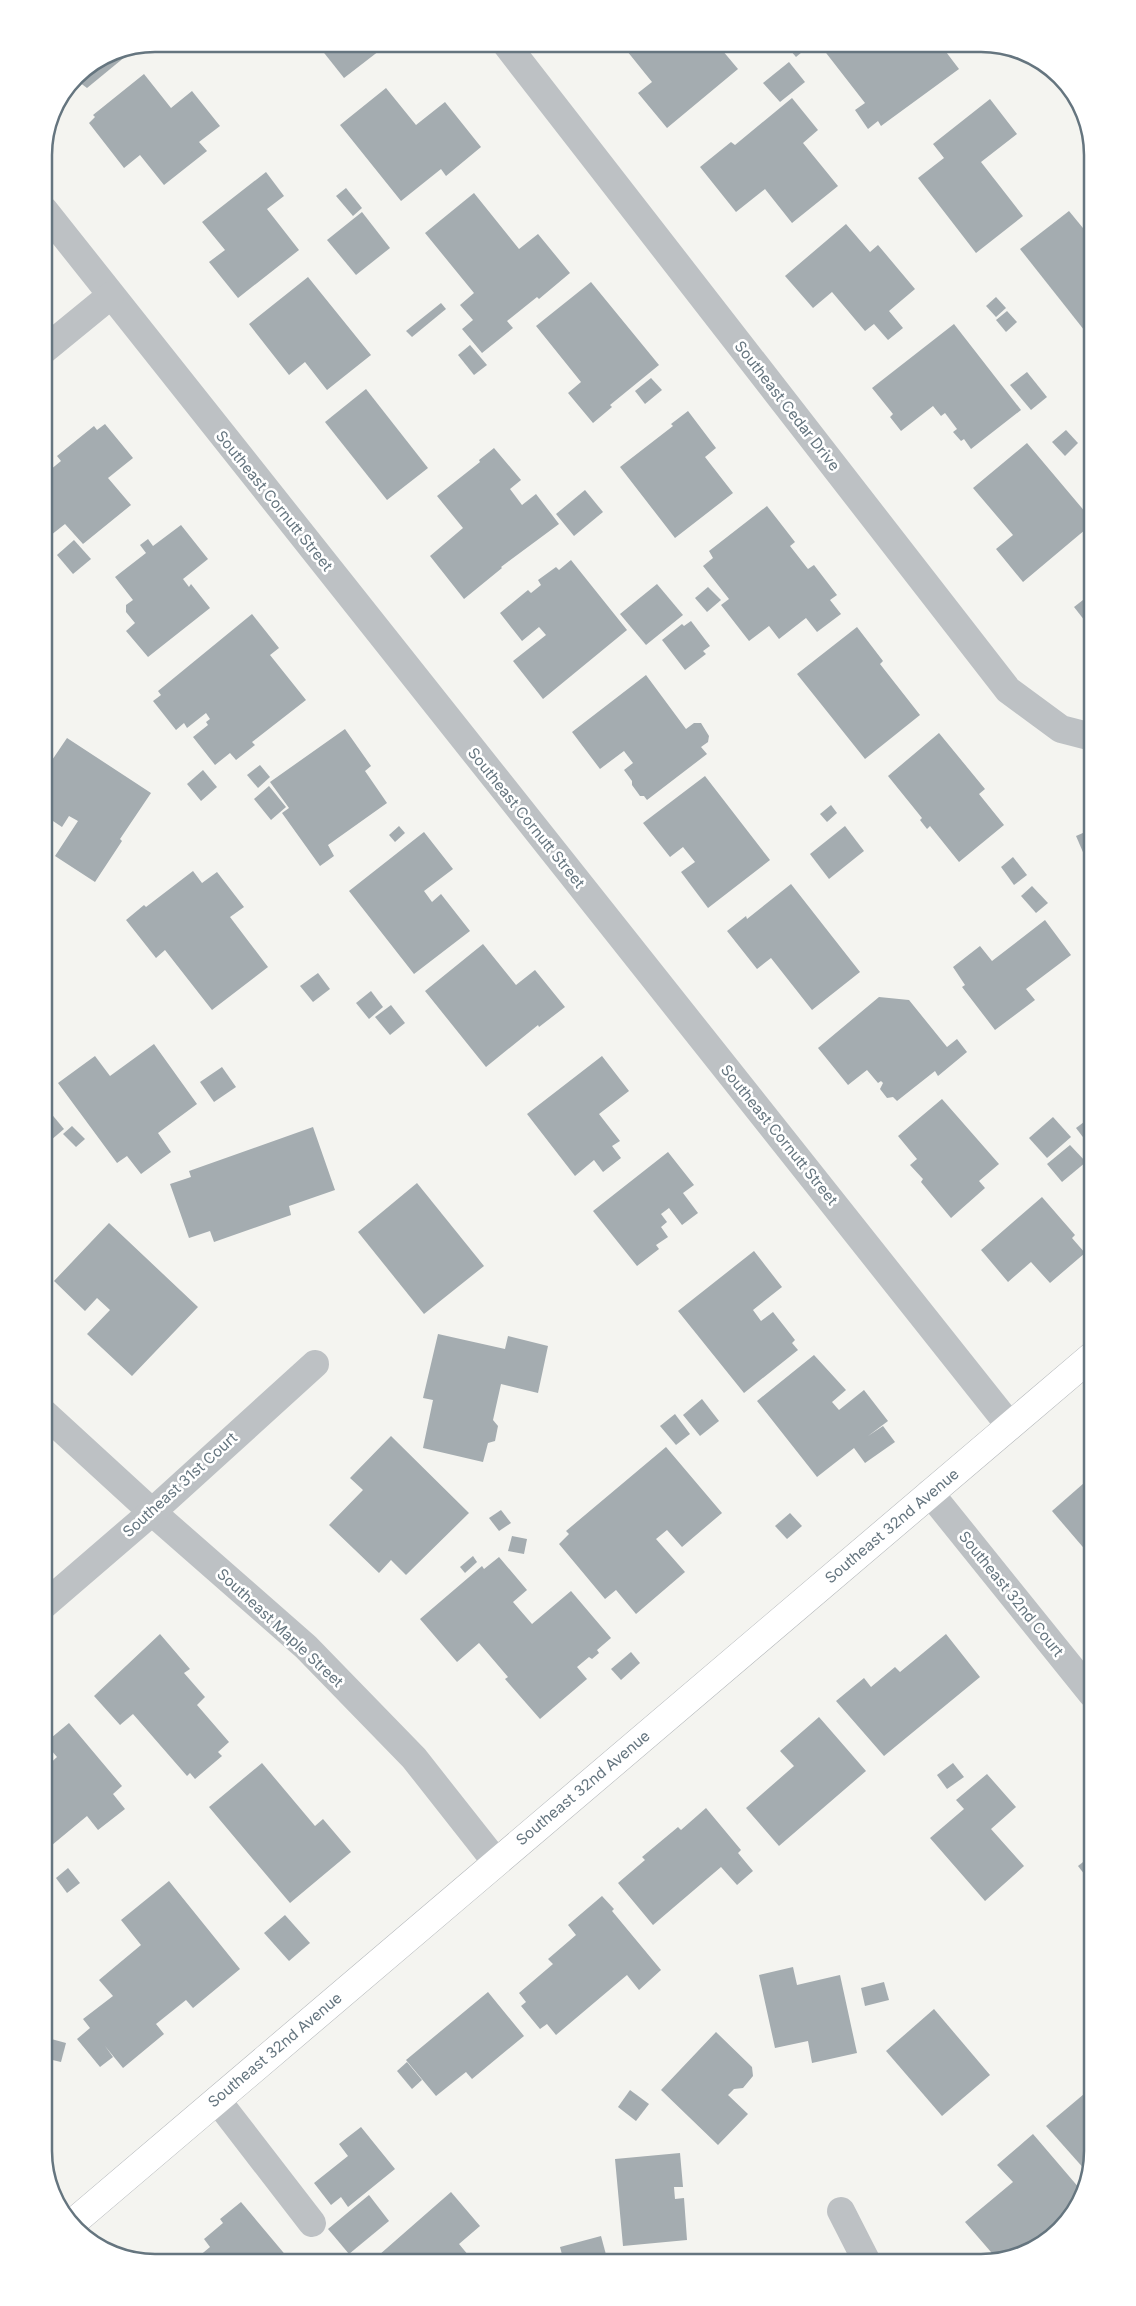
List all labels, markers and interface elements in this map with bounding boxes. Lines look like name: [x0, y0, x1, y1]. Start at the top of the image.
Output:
street label: Southeast Cedar Drive: [731, 337, 844, 475]
street label: Southeast Cornutt Street: [212, 427, 337, 575]
street label: Southeast Cornutt Street: [464, 744, 589, 892]
street label: Southeast Cornutt Street: [717, 1061, 842, 1209]
street label: Southeast 31st Court: [118, 1428, 241, 1541]
street label: Southeast 32nd Avenue: [821, 1464, 963, 1587]
street label: Southeast 32nd Court: [955, 1527, 1068, 1660]
street label: Southeast Maple Street: [213, 1564, 347, 1691]
street label: Southeast 32nd Avenue: [512, 1726, 654, 1849]
street label: Southeast 32nd Avenue: [204, 1988, 346, 2111]

